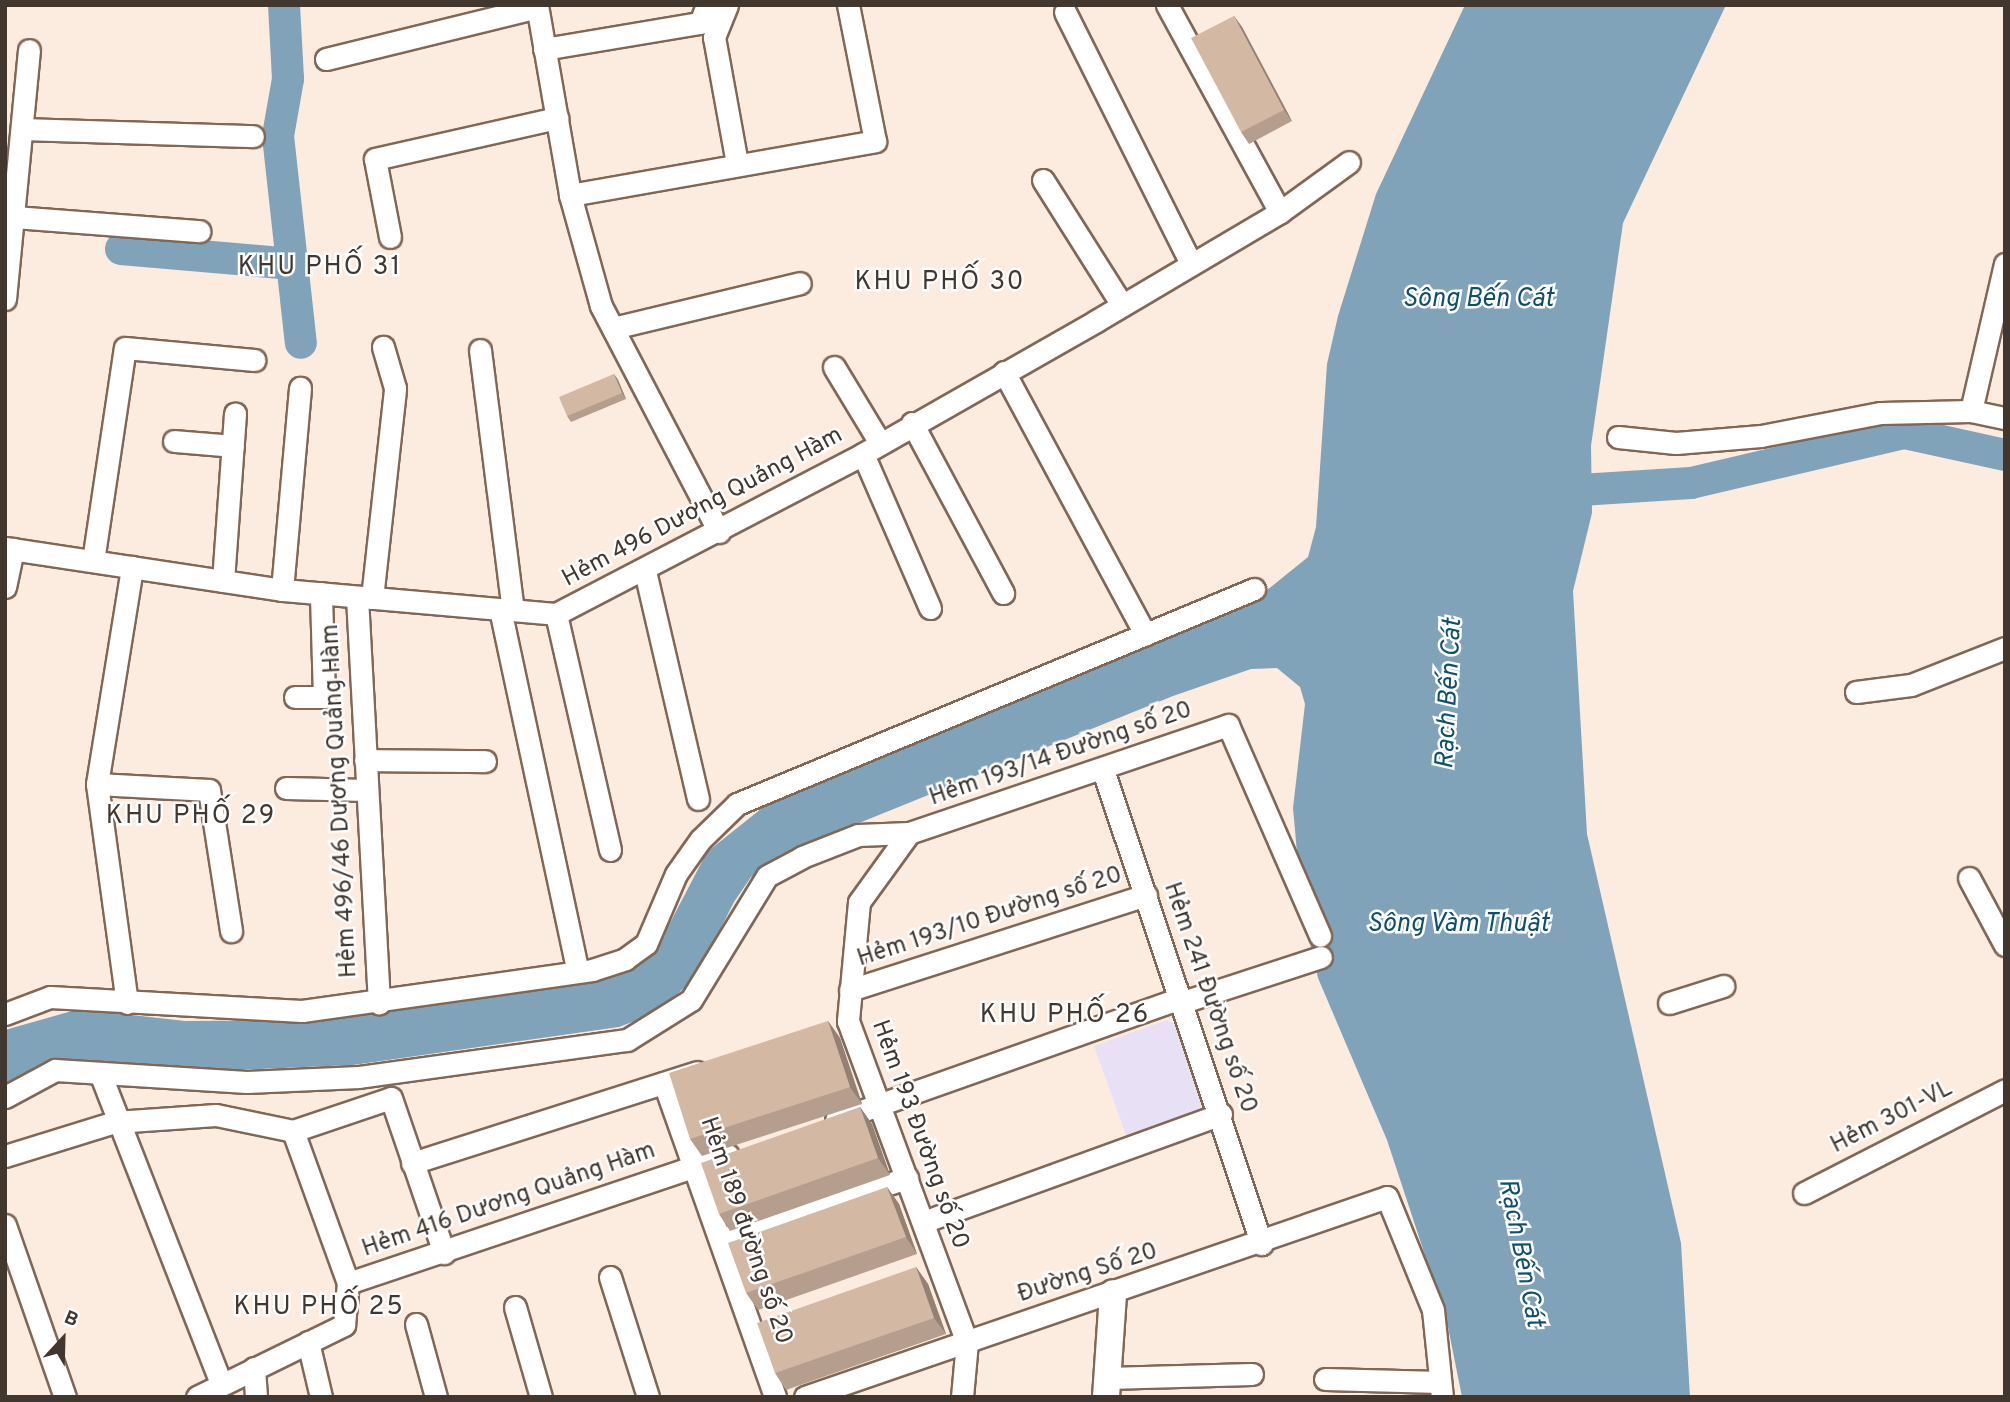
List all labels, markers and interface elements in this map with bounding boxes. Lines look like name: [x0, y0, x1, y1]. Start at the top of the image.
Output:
district label: KHU PHỐ 31: [239, 252, 401, 284]
district label: KHU PHỐ 30: [856, 267, 1024, 299]
water label: Sông Bến Cát: [1402, 284, 1554, 316]
street label: Hẻm 496 Dương Quảng Hàm: [558, 422, 848, 594]
water label: Rạch Bến Cát: [1430, 618, 1470, 770]
street label: Hẻm 496/46 Dương Quảng Hàm: [317, 623, 365, 979]
street label: Hẻm 193/14 Đường số 20: [926, 696, 1196, 814]
district label: KHU PHỐ 29: [107, 801, 275, 833]
street label: Hẻm 193/10 Đường số 20: [854, 862, 1126, 974]
street label: Hẻm 241 Đường số 20: [1156, 879, 1262, 1117]
water label: Sông Vàm Thuật: [1366, 909, 1550, 941]
district label: KHU PHỐ 26: [981, 1000, 1149, 1032]
street label: Hẻm 193 Đường số 20: [864, 1017, 974, 1253]
street label: Hẻm 301-VL: [1826, 1075, 1958, 1161]
street label: Hẻm 189 đường số 20: [693, 1114, 797, 1348]
street label: Hẻm 416 Dương Quảng Hàm: [359, 1137, 659, 1265]
water label: Rạch Bến Cát: [1490, 1176, 1550, 1330]
street label: Đường Số 20: [1014, 1238, 1162, 1310]
district label: KHU PHỐ 25: [235, 1292, 403, 1324]
north arrow: [28, 1304, 98, 1374]
text: B: [60, 1306, 81, 1333]

